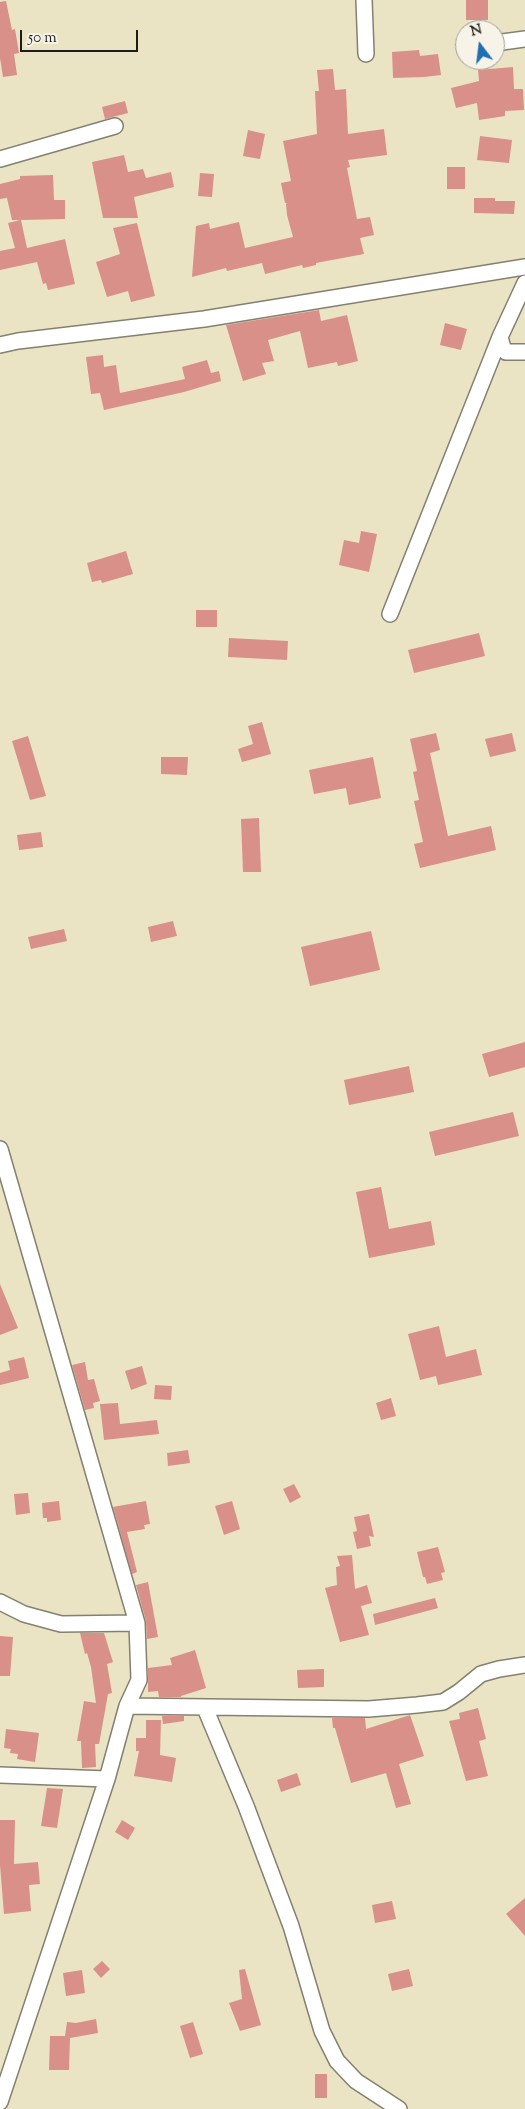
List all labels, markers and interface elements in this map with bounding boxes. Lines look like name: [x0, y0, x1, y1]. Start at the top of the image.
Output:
scale bar: [22, 20, 140, 52]
north arrow: [455, 20, 505, 70]
text: N: [468, 20, 484, 43]
text: 50 m: [28, 28, 57, 49]

